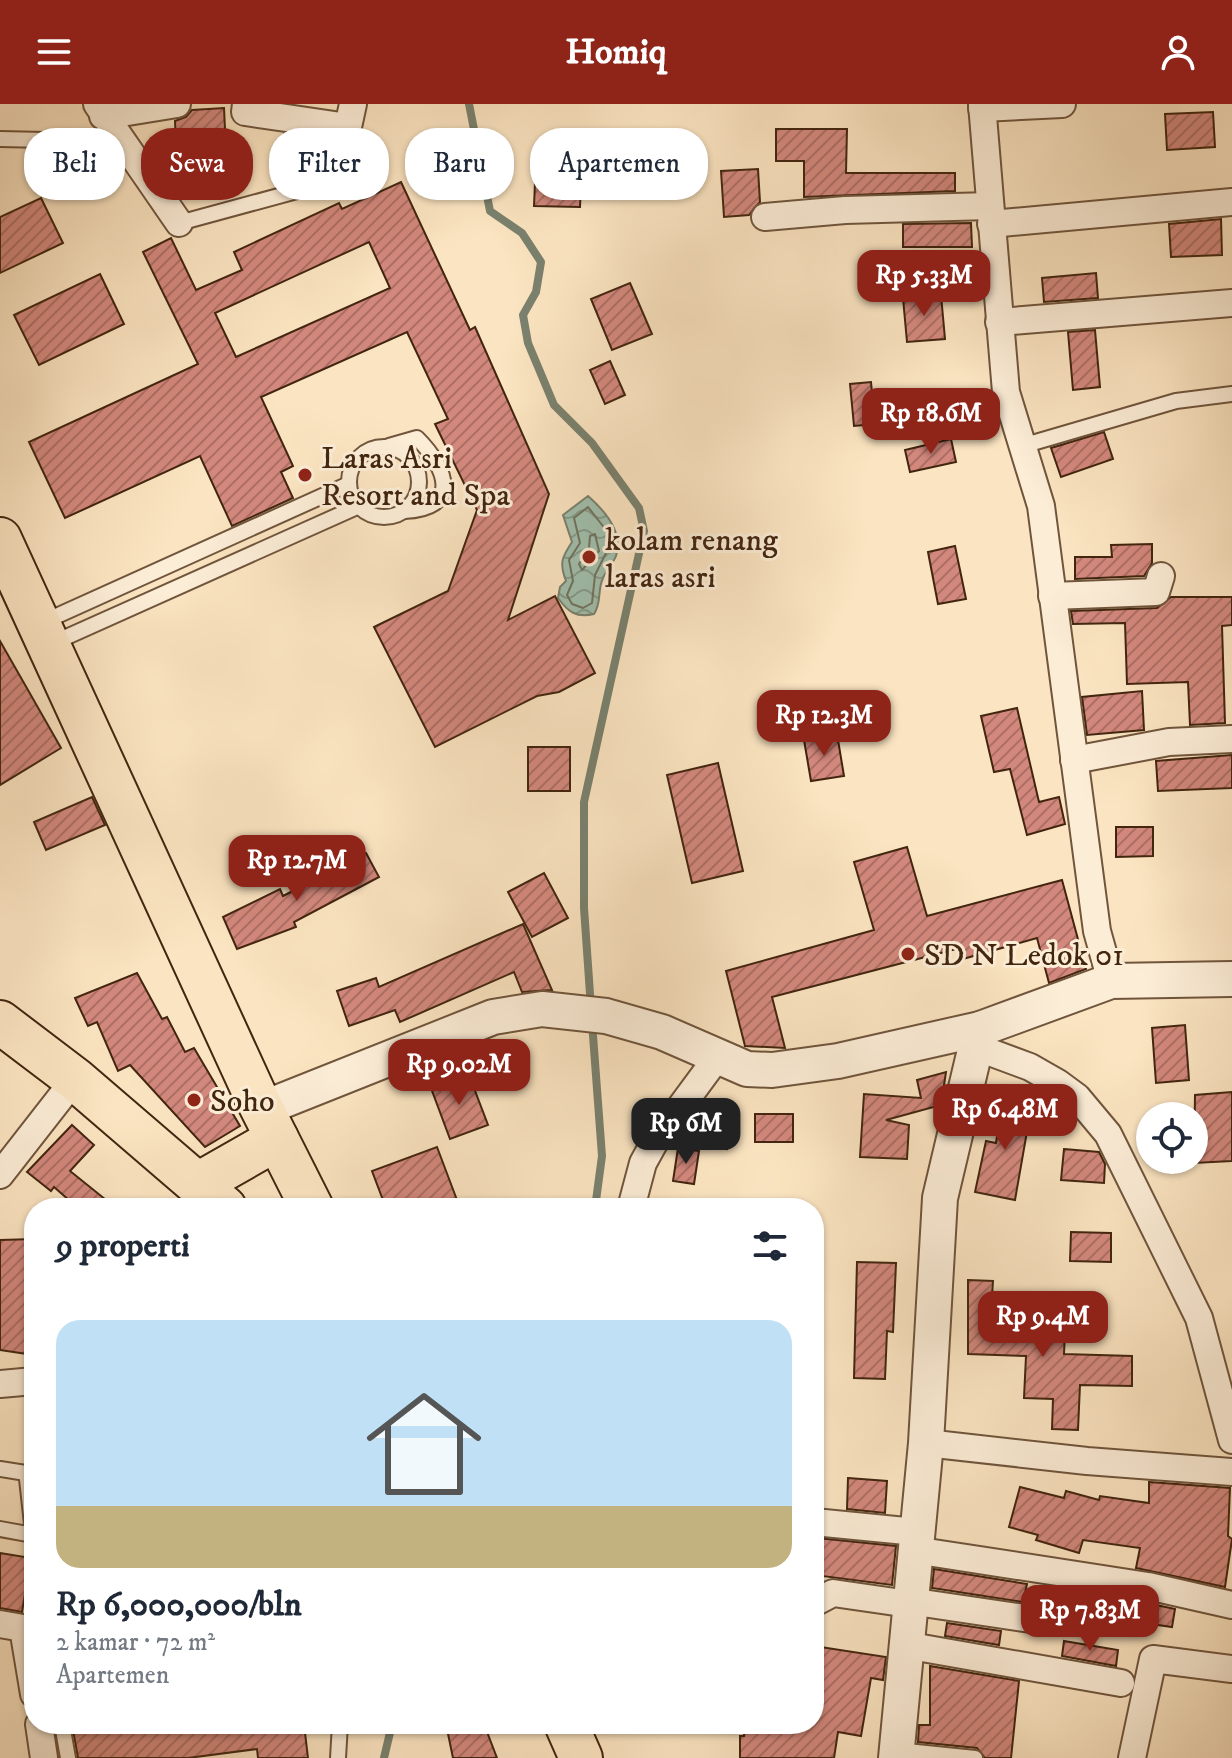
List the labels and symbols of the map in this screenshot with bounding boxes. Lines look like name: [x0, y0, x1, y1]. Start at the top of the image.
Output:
pin: Rp 5.33M: [841, 250, 1007, 318]
pin: Rp 18.6M: [848, 388, 1014, 456]
place label: Laras Asri Resort and Spa: [321, 439, 510, 516]
marker: Laras Asri Resort and Spa: [296, 466, 314, 484]
place label: kolam renang laras asri: [605, 521, 778, 598]
marker: kolam renang laras asri: [580, 548, 598, 566]
pin: Rp 12.3M: [741, 690, 907, 758]
pin: Rp 12.7M: [214, 835, 380, 903]
place label: SD N Ledok 01: [924, 936, 1124, 976]
marker: SD N Ledok 01: [899, 945, 917, 963]
pin: Rp 9.02M: [376, 1039, 542, 1107]
place label: Soho: [210, 1082, 274, 1122]
pin: Rp 6.48M: [922, 1084, 1088, 1152]
marker: Soho: [185, 1091, 203, 1109]
pin: Rp 6M: [630, 1098, 742, 1166]
pin: Rp 9.4M: [969, 1291, 1117, 1359]
pin: Rp 7.83M: [1007, 1585, 1173, 1653]

